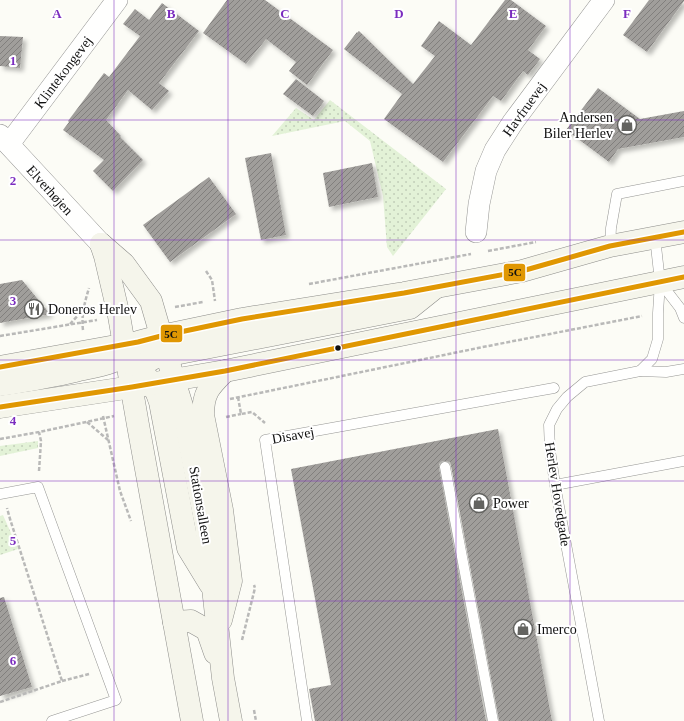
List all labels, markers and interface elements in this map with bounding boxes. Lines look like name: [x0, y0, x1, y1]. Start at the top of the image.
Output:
text: A: [52, 6, 62, 21]
text: B: [167, 6, 176, 21]
text: C: [280, 6, 290, 21]
text: D: [394, 6, 404, 21]
text: E: [509, 6, 517, 21]
text: F: [623, 6, 631, 21]
street label: Klintekongevej: [31, 33, 95, 111]
text: 1: [10, 53, 16, 68]
street label: Havfruevej: [500, 79, 549, 139]
place label: Andersen Biler Herlev: [543, 110, 613, 141]
shop icon: Andersen Biler Herlev: [616, 114, 638, 136]
street label: Elverhøjen: [24, 162, 76, 218]
text: 2: [10, 173, 16, 188]
line badge: 5C: [503, 263, 526, 282]
text: 5C: [508, 266, 522, 278]
text: 3: [10, 293, 17, 308]
restaurant icon: Doneros Herlev: [23, 298, 45, 320]
place label: Doneros Herlev: [48, 302, 137, 317]
line badge: 5C: [160, 324, 183, 343]
text: 5C: [164, 328, 178, 340]
unlabelled marker: [333, 343, 343, 353]
text: 4: [10, 413, 17, 428]
street label: Disavej: [271, 424, 315, 447]
street label: Herlev Hovedgade: [542, 441, 573, 547]
street label: Stationsalleen: [186, 465, 215, 545]
shop icon: Power: [468, 492, 490, 514]
place label: Power: [493, 496, 529, 511]
text: 5: [10, 533, 17, 548]
shop icon: Imerco: [512, 618, 534, 640]
place label: Imerco: [537, 622, 577, 637]
text: 6: [10, 653, 17, 668]

